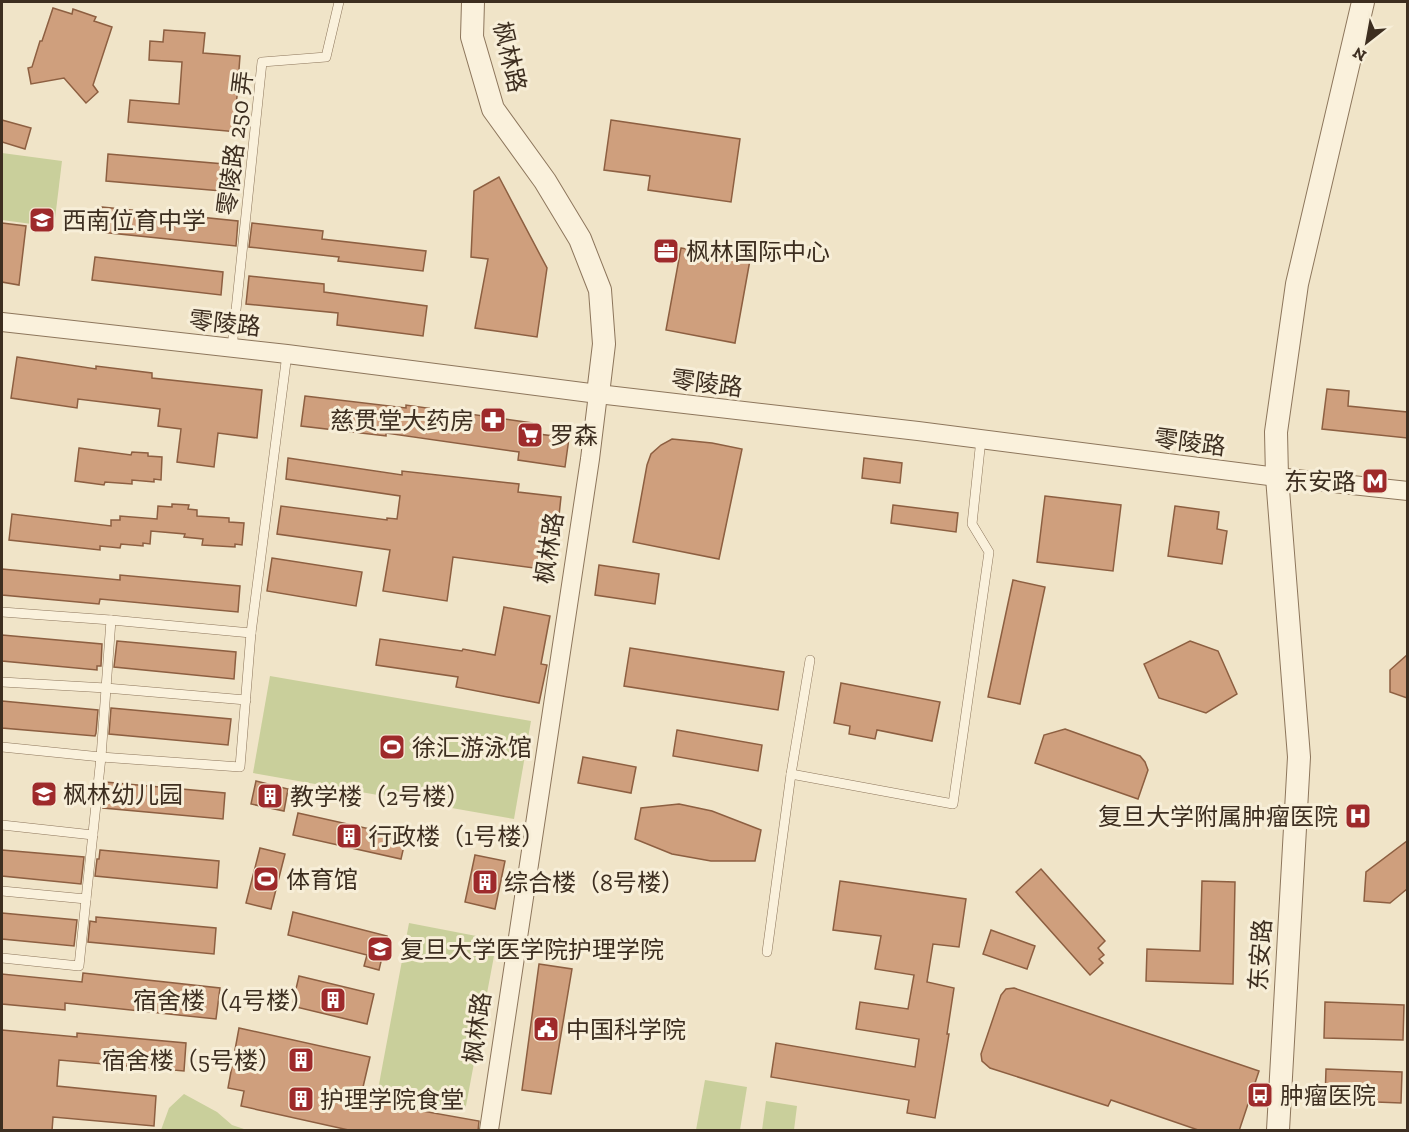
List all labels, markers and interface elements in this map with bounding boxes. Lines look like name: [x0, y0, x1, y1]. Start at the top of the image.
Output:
north arrow: [1337, 12, 1397, 72]
street label: 枫林路: [488, 19, 532, 95]
text: N: [1349, 43, 1370, 66]
street label: 零陵路 250 弄: [212, 69, 258, 217]
school or university icon: 西南位育中学: [27, 205, 57, 235]
place label: 西南位育中学: [62, 206, 206, 235]
office icon: 枫林国际中心: [651, 236, 681, 266]
place label: 枫林国际中心: [686, 237, 830, 266]
street label: 零陵路: [188, 305, 262, 341]
street label: 零陵路: [670, 364, 744, 402]
pharmacy icon: 慈贯堂大药房: [478, 405, 508, 435]
place label: 慈贯堂大药房: [330, 406, 474, 435]
supermarket icon: 罗森: [515, 420, 545, 450]
place label: 罗森: [550, 421, 598, 450]
street label: 零陵路: [1153, 423, 1227, 461]
metro station icon: 东安路: [1360, 466, 1390, 496]
place label: 东安路: [1284, 467, 1356, 496]
street label: 枫林路: [529, 510, 569, 586]
sports icon: 徐汇游泳馆: [377, 732, 407, 762]
place label: 徐汇游泳馆: [412, 733, 532, 762]
school or university icon: 枫林幼儿园: [29, 779, 59, 809]
place label: 枫林幼儿园: [63, 780, 183, 809]
building icon: 教学楼（2号楼）: [255, 781, 285, 811]
place label: 教学楼（2号楼）: [290, 782, 470, 811]
hospital icon: 复旦大学附属肿瘤医院: [1343, 801, 1373, 831]
place label: 复旦大学附属肿瘤医院: [1098, 802, 1338, 831]
building icon: 行政楼（1号楼）: [334, 821, 364, 851]
place label: 行政楼（1号楼）: [368, 822, 545, 851]
sports icon: 体育馆: [251, 864, 281, 894]
place label: 体育馆: [286, 865, 358, 894]
building icon: 综合楼（8号楼）: [470, 867, 500, 897]
place label: 综合楼（8号楼）: [504, 868, 685, 897]
street label: 东安路: [1243, 918, 1277, 992]
school or university icon: 复旦大学医学院护理学院: [365, 934, 395, 964]
place label: 复旦大学医学院护理学院: [400, 935, 664, 964]
building icon: 宿舍楼（4号楼）: [318, 985, 348, 1015]
place label: 宿舍楼（4号楼）: [133, 986, 314, 1015]
street label: 枫林路: [458, 990, 496, 1066]
public building icon: 中国科学院: [531, 1014, 561, 1044]
place label: 中国科学院: [566, 1015, 686, 1044]
building icon: 宿舍楼（5号楼）: [286, 1045, 316, 1075]
place label: 宿舍楼（5号楼）: [102, 1046, 282, 1075]
bus stop icon: 肿瘤医院: [1245, 1080, 1275, 1110]
place label: 肿瘤医院: [1280, 1081, 1376, 1110]
building icon: 护理学院食堂: [286, 1084, 316, 1114]
place label: 护理学院食堂: [320, 1085, 464, 1114]

